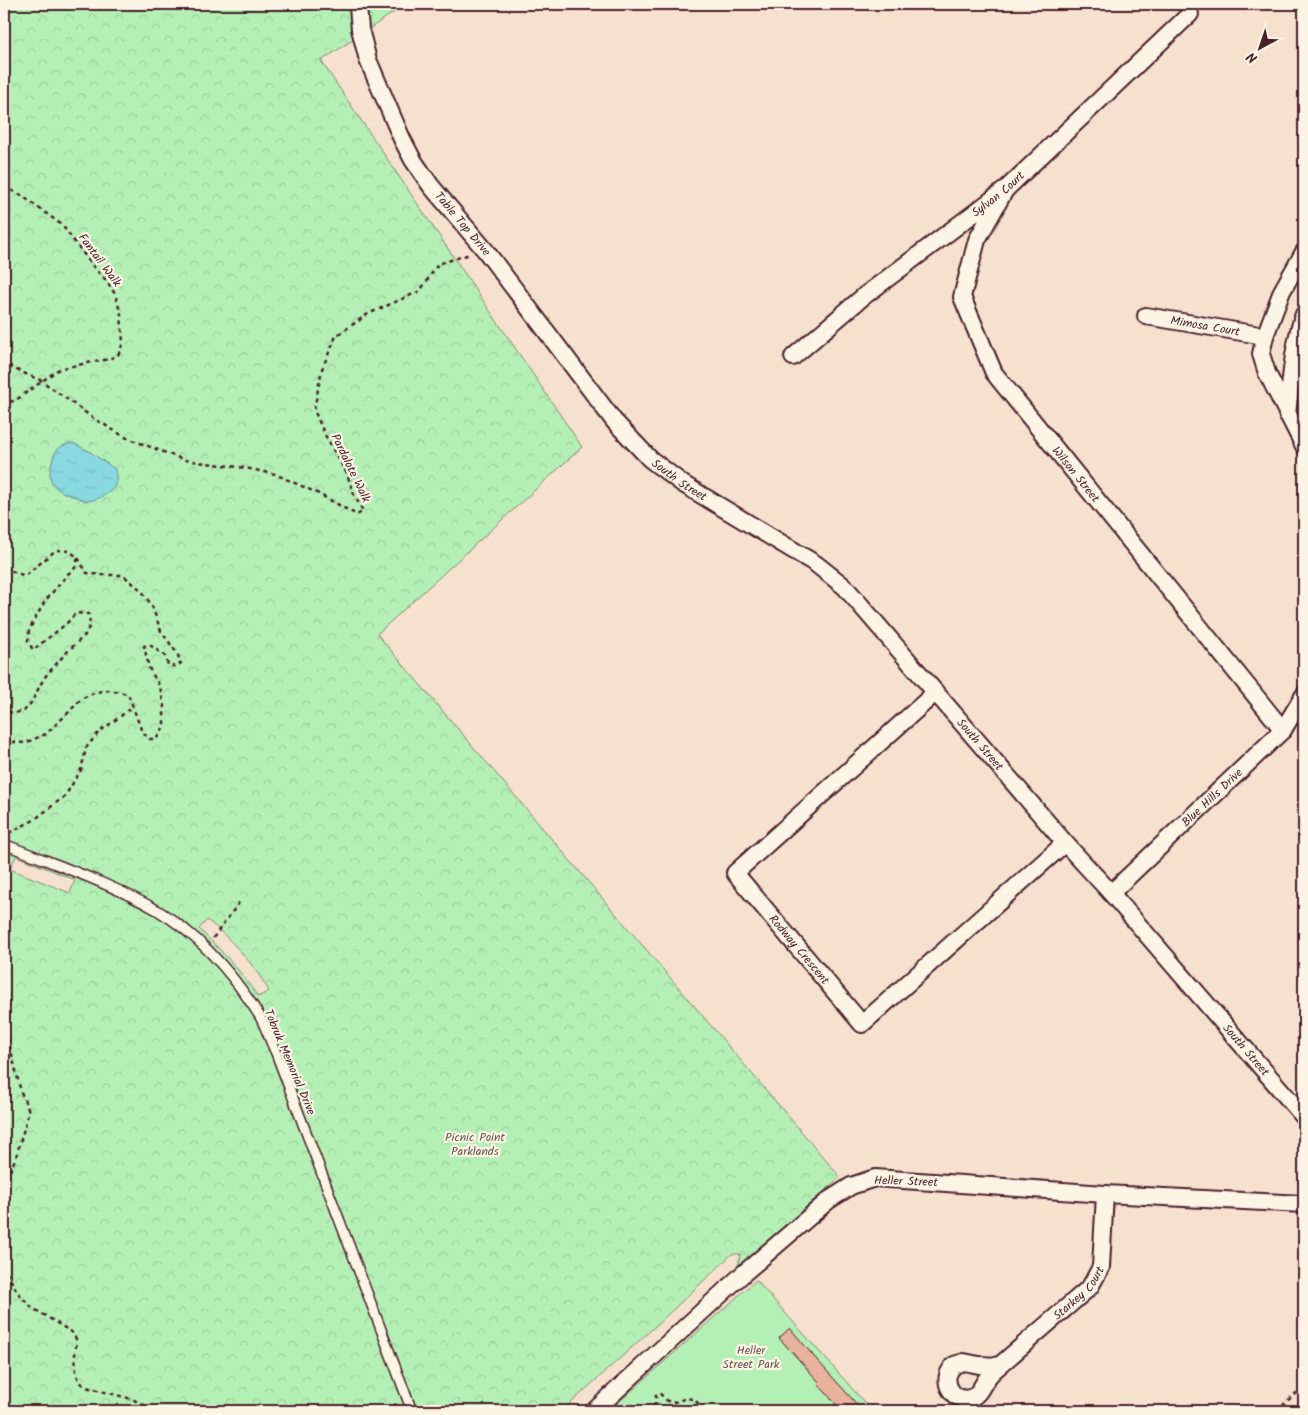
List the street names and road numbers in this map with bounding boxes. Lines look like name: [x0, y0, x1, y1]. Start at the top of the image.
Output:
street label: Sylvan Court: [968, 167, 1030, 222]
street label: Table Top Drive: [430, 188, 496, 261]
street label: Fantail Walk: [73, 230, 126, 291]
street label: Mimosa Court: [1169, 311, 1242, 342]
street label: Pardalote Walk: [326, 431, 376, 506]
street label: Wilson Street: [1047, 442, 1104, 507]
street label: South Street: [647, 454, 711, 507]
street label: South Street: [952, 714, 1008, 775]
street label: Blue Hills Drive: [1177, 763, 1248, 832]
street label: Rodway Crescent: [764, 911, 834, 989]
street label: Tobruk Memorial Drive: [259, 1006, 321, 1119]
street label: South Street: [1218, 1020, 1274, 1081]
street label: Heller Street: [874, 1171, 939, 1192]
street label: Starkey Court: [1049, 1263, 1110, 1325]

